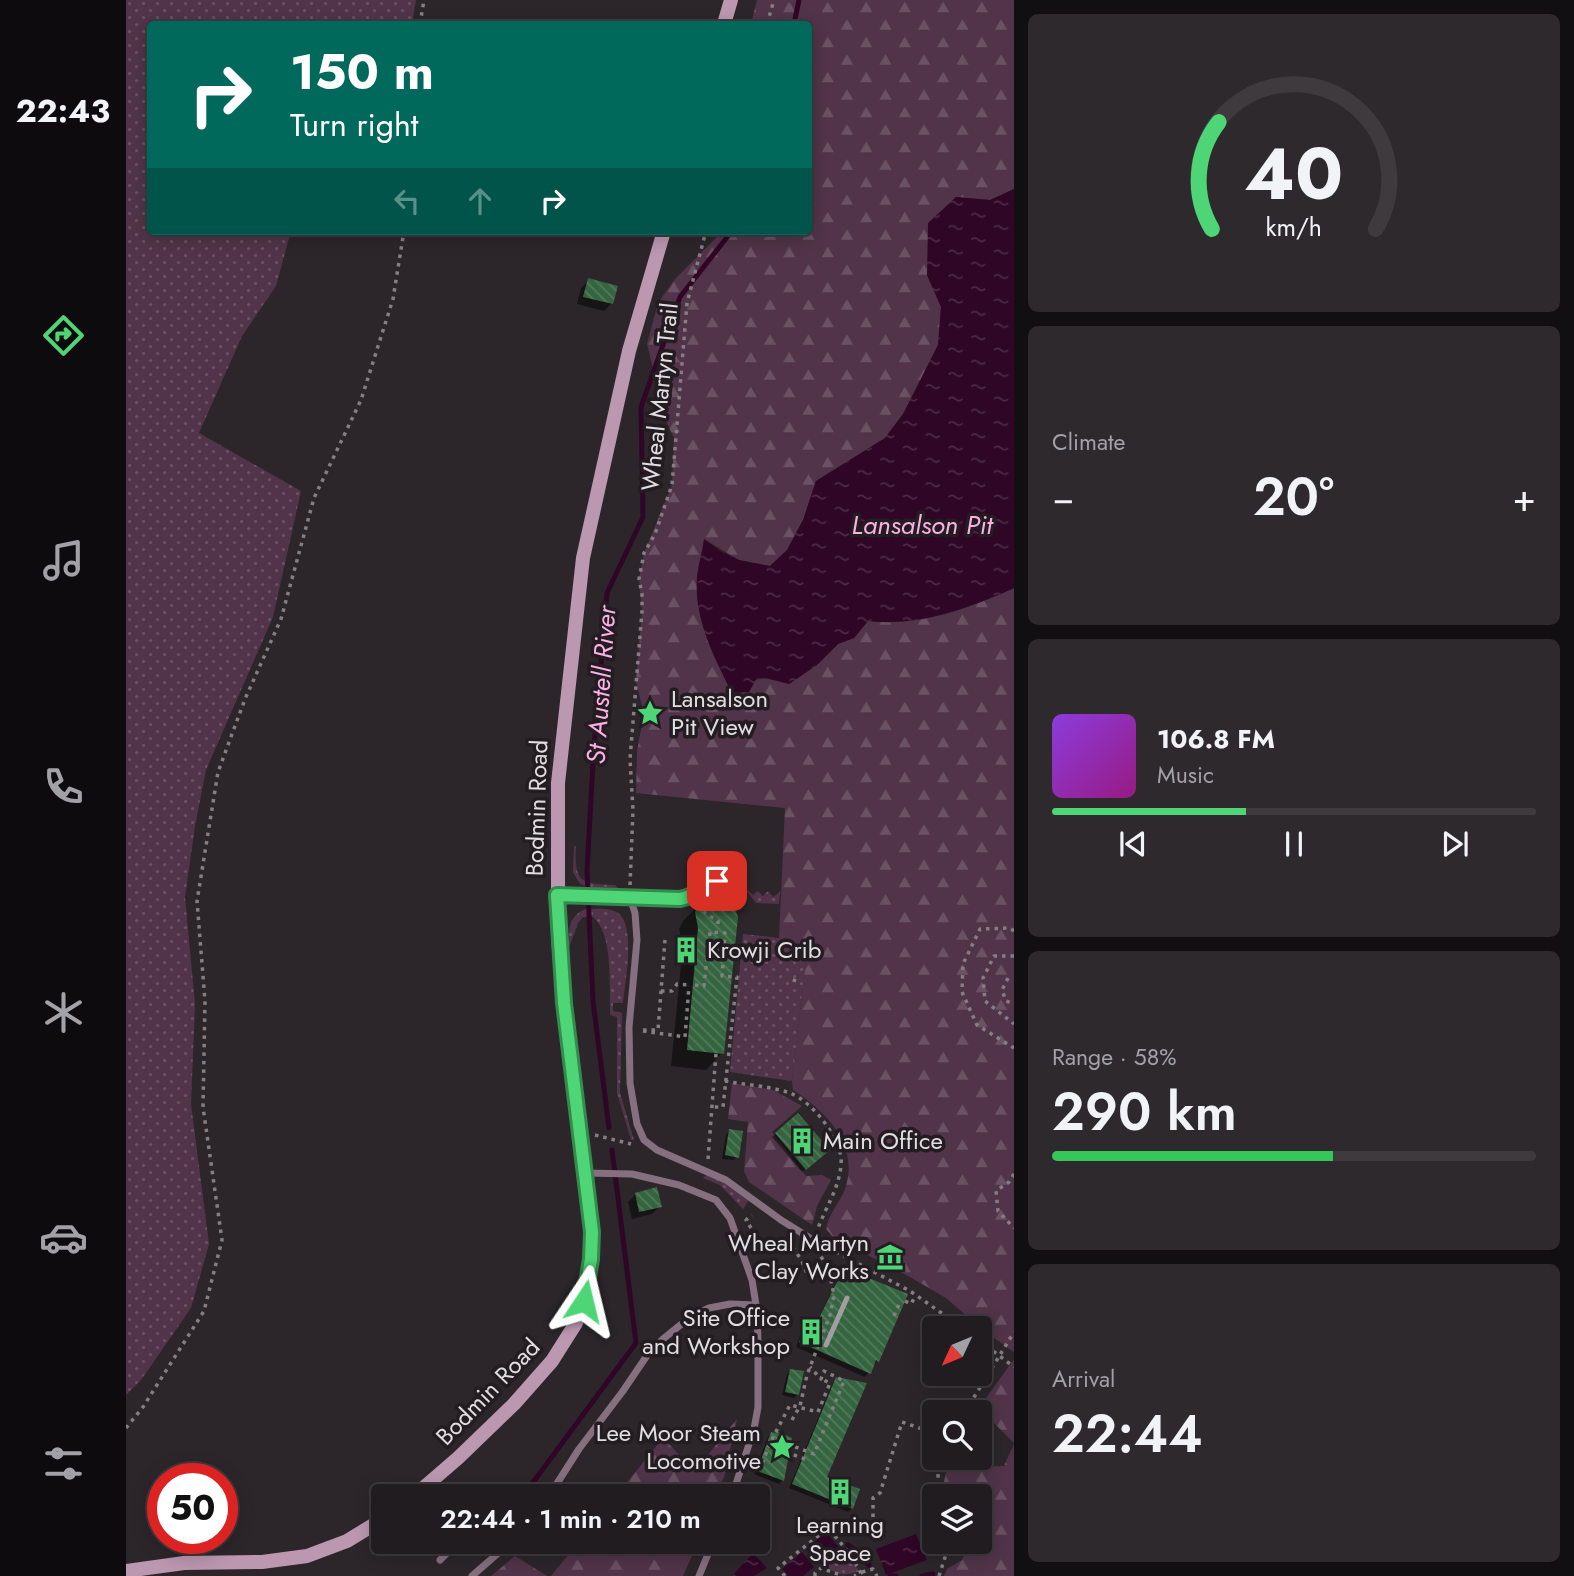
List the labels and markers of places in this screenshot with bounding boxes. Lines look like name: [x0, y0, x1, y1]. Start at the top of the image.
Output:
place label: Lansalson Pit View: [671, 681, 768, 744]
place icon: Lansalson Pit View: [635, 698, 665, 728]
pin: [687, 851, 747, 911]
place label: Krowji Crib: [707, 932, 822, 967]
building icon: Krowji Crib: [671, 935, 701, 965]
place label: Main Office: [823, 1123, 943, 1158]
building icon: Main Office: [787, 1126, 817, 1156]
place label: Wheal Martyn Clay Works: [728, 1225, 869, 1288]
museum icon: Wheal Martyn Clay Works: [875, 1242, 905, 1272]
place label: Site Office and Workshop: [642, 1300, 790, 1363]
building icon: Site Office and Workshop: [796, 1317, 826, 1347]
place label: Lee Moor Steam Locomotive: [596, 1415, 761, 1478]
place icon: Lee Moor Steam Locomotive: [767, 1432, 797, 1462]
building icon: Learning Space: [825, 1477, 855, 1507]
place label: Learning Space: [796, 1507, 884, 1570]

